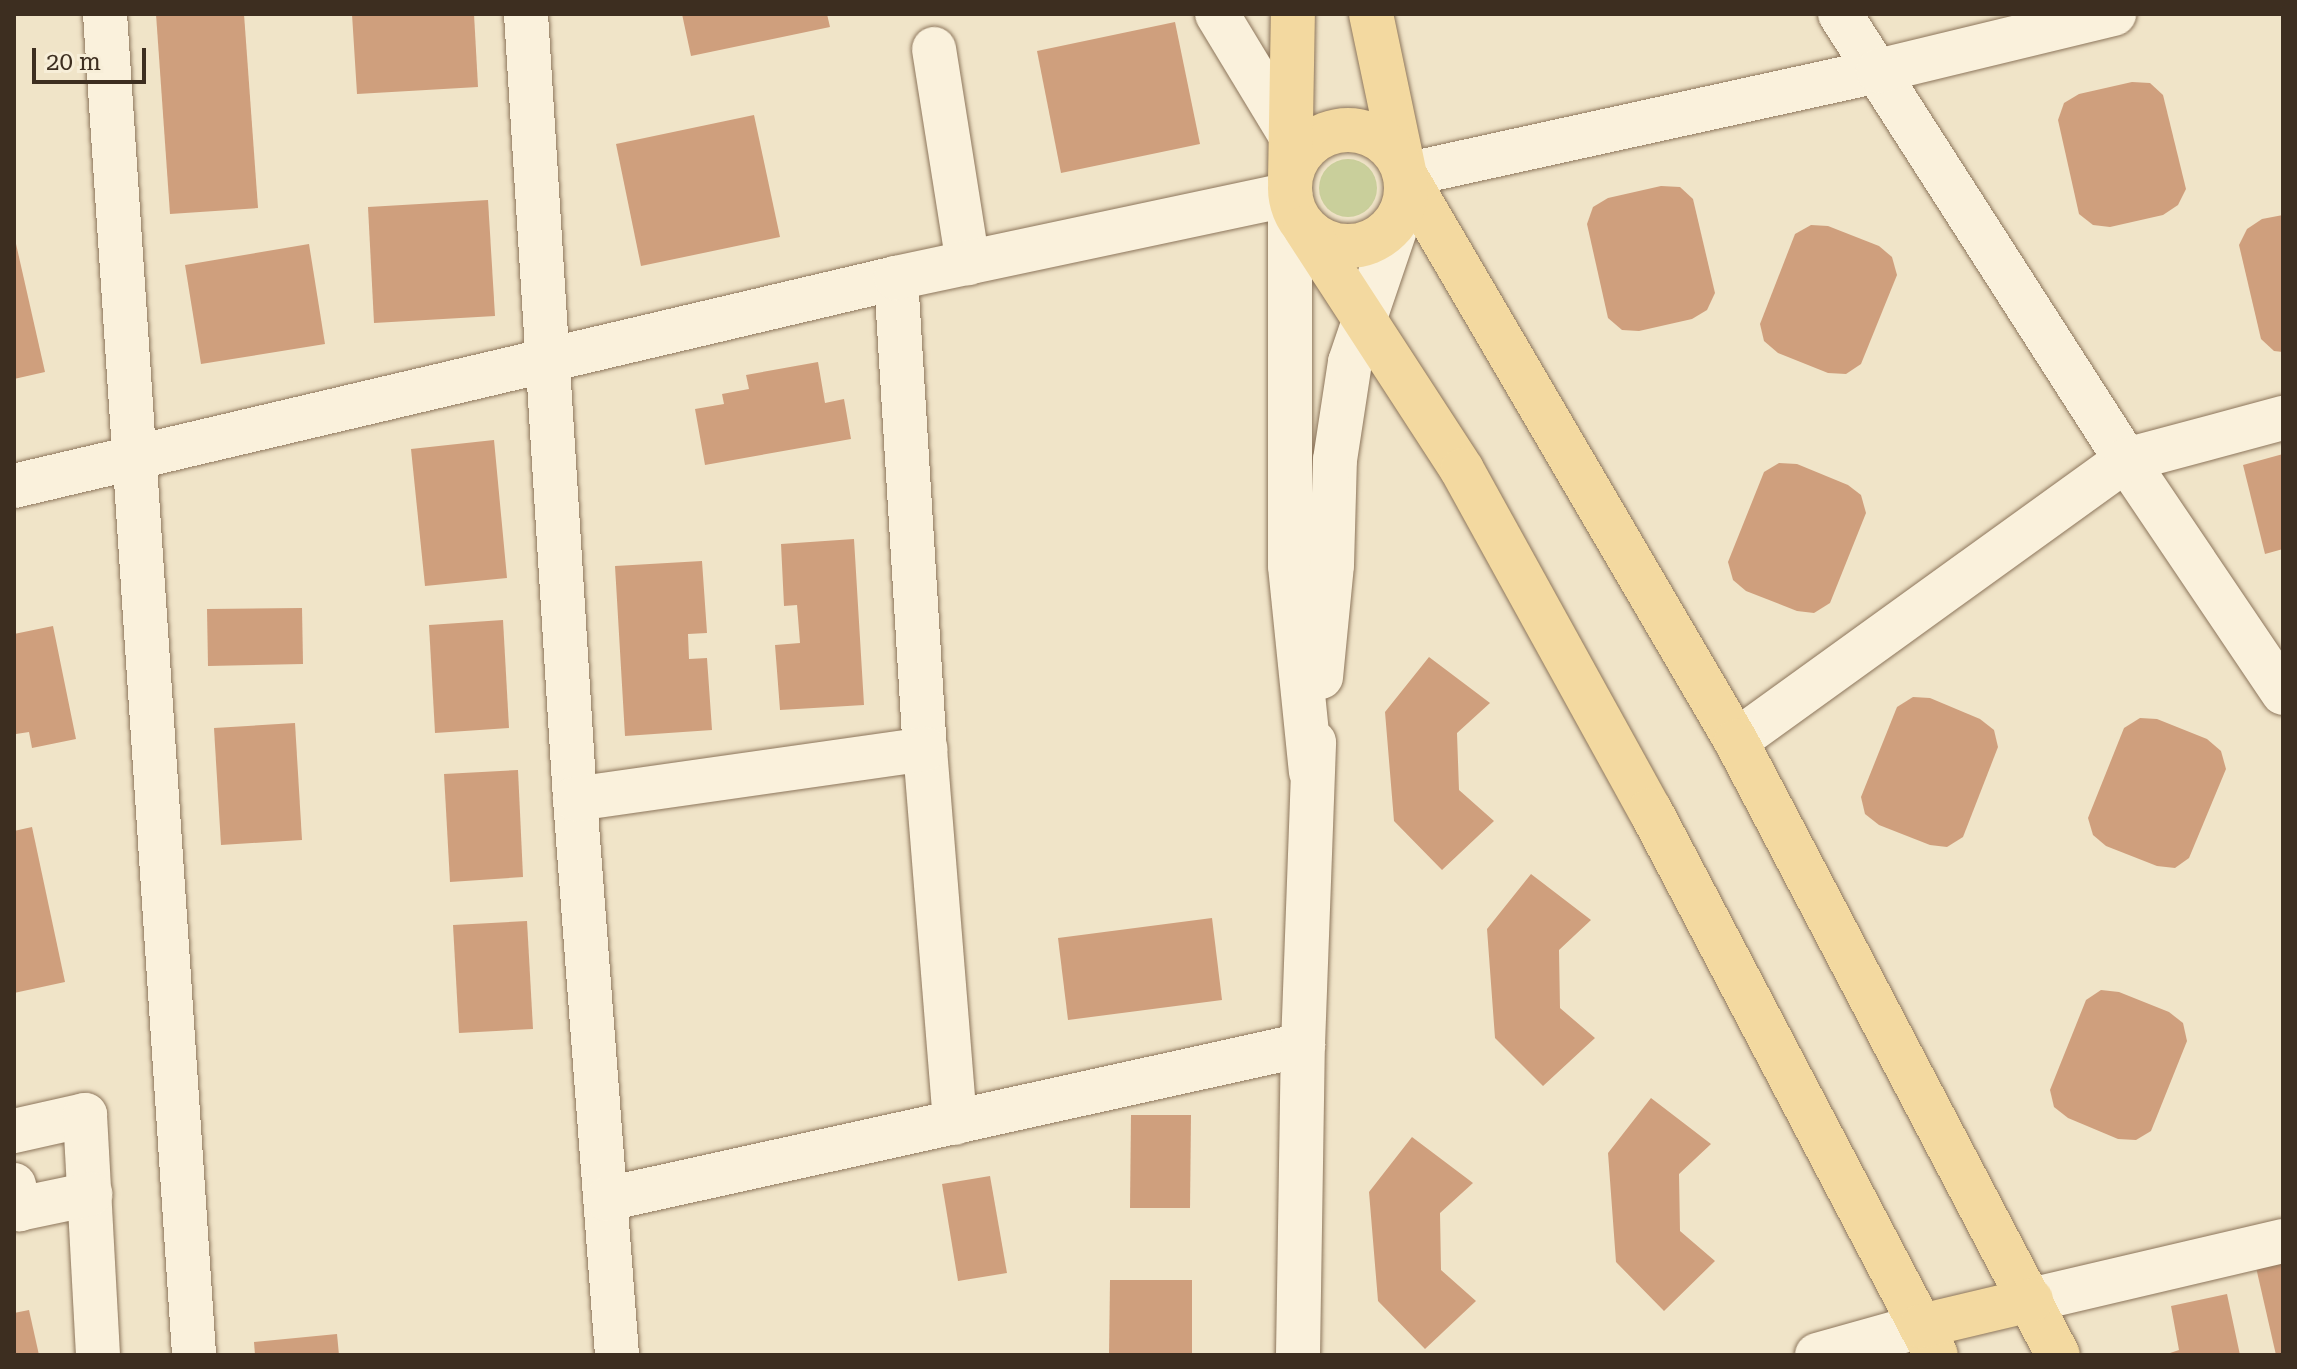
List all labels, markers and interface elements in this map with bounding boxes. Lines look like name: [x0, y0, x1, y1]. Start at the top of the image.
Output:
scale bar: [36, 32, 150, 82]
text: 20 m: [46, 48, 101, 76]

